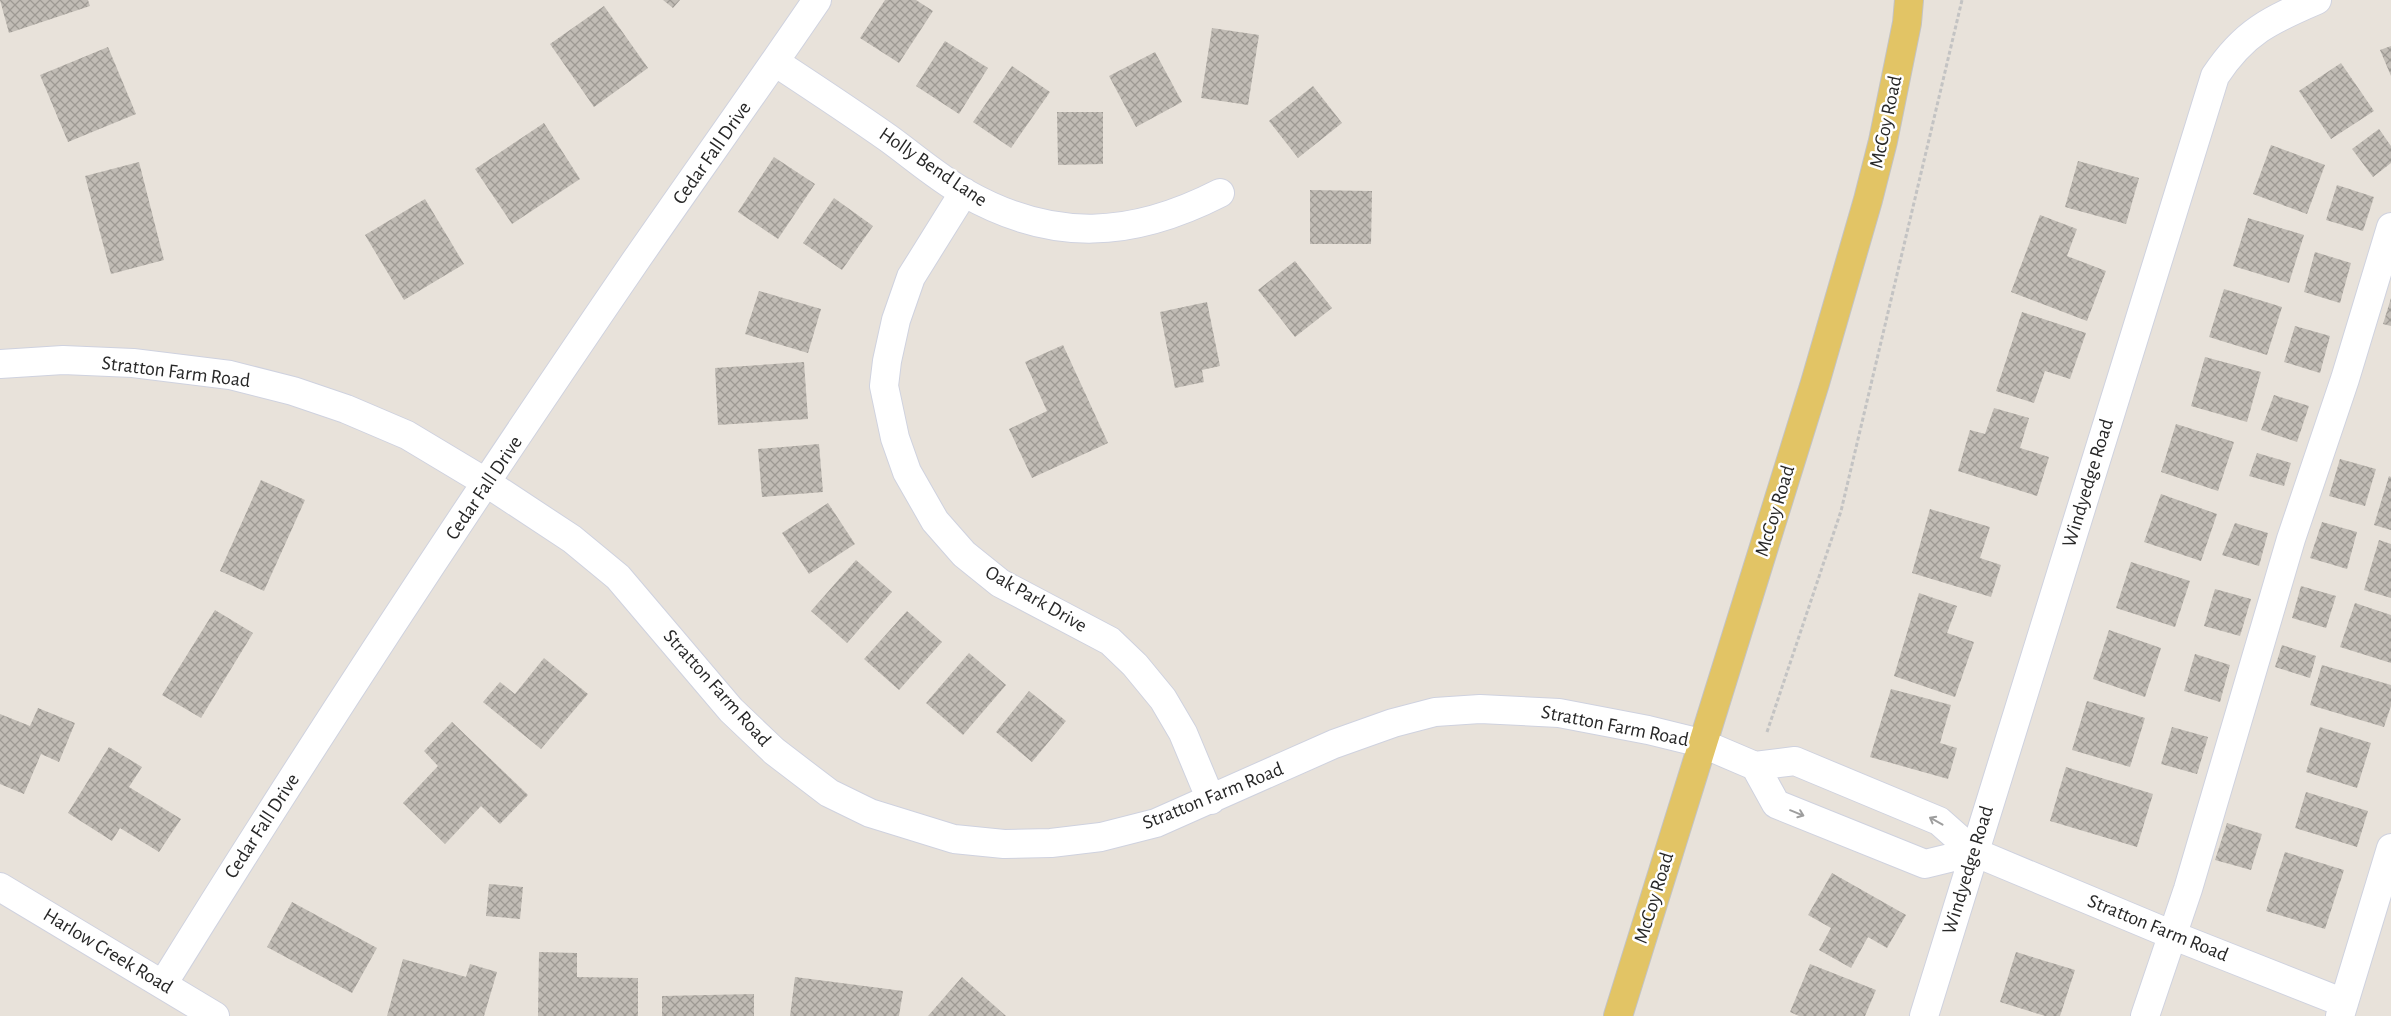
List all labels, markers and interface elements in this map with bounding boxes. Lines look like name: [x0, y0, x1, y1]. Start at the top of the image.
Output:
street label: McCoy Road: [1866, 74, 1906, 170]
street label: Cedar Fall Drive: [669, 98, 755, 208]
street label: Holly Bend Lane: [875, 124, 991, 210]
street label: Stratton Farm Road: [100, 353, 252, 391]
street label: Windyedge Road: [2059, 416, 2117, 550]
street label: Cedar Fall Drive: [442, 432, 526, 544]
street label: McCoy Road: [1752, 463, 1798, 559]
street label: Oak Park Drive: [982, 562, 1090, 636]
street label: Stratton Farm Road: [659, 626, 775, 750]
street label: Stratton Farm Road: [1540, 702, 1690, 750]
street label: Stratton Farm Road: [1140, 759, 1286, 833]
street label: Cedar Fall Drive: [221, 770, 303, 882]
street label: Windyedge Road: [1939, 803, 1997, 937]
one-way arrow: [1789, 809, 1804, 818]
one-way arrow: [1929, 816, 1944, 826]
street label: McCoy Road: [1631, 850, 1677, 946]
street label: Stratton Farm Road: [2085, 891, 2231, 965]
street label: Harlow Creek Road: [40, 905, 176, 997]

